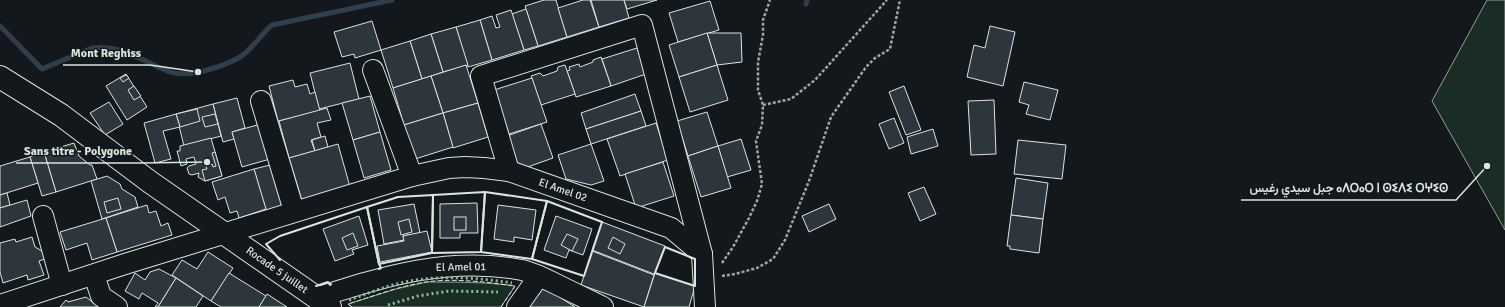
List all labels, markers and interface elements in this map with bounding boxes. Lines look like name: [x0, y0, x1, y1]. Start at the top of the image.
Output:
callout: Mont Reghiss: [63, 41, 150, 65]
text: Mont Reghiss: [71, 46, 142, 61]
callout: Sans titre - Polygone: [16, 139, 140, 163]
text: Sans titre - Polygone: [24, 144, 132, 159]
street label: El Amel 02: [537, 176, 589, 204]
callout: جبل سيدي رغيس ⴰⴷⵔⴰⵔ ⵏ ⵙⵉⴷⵉ ⵔⵖⵉⵙ: [1241, 176, 1456, 200]
text: جبل سيدي رغيس ⴰⴷⵔⴰⵔ ⵏ ⵙⵉⴷⵉ ⵔⵖⵉⵙ: [1250, 181, 1448, 198]
street label: Rocade 5 juillet: [244, 244, 311, 296]
street label: El Amel 01: [436, 260, 486, 274]

